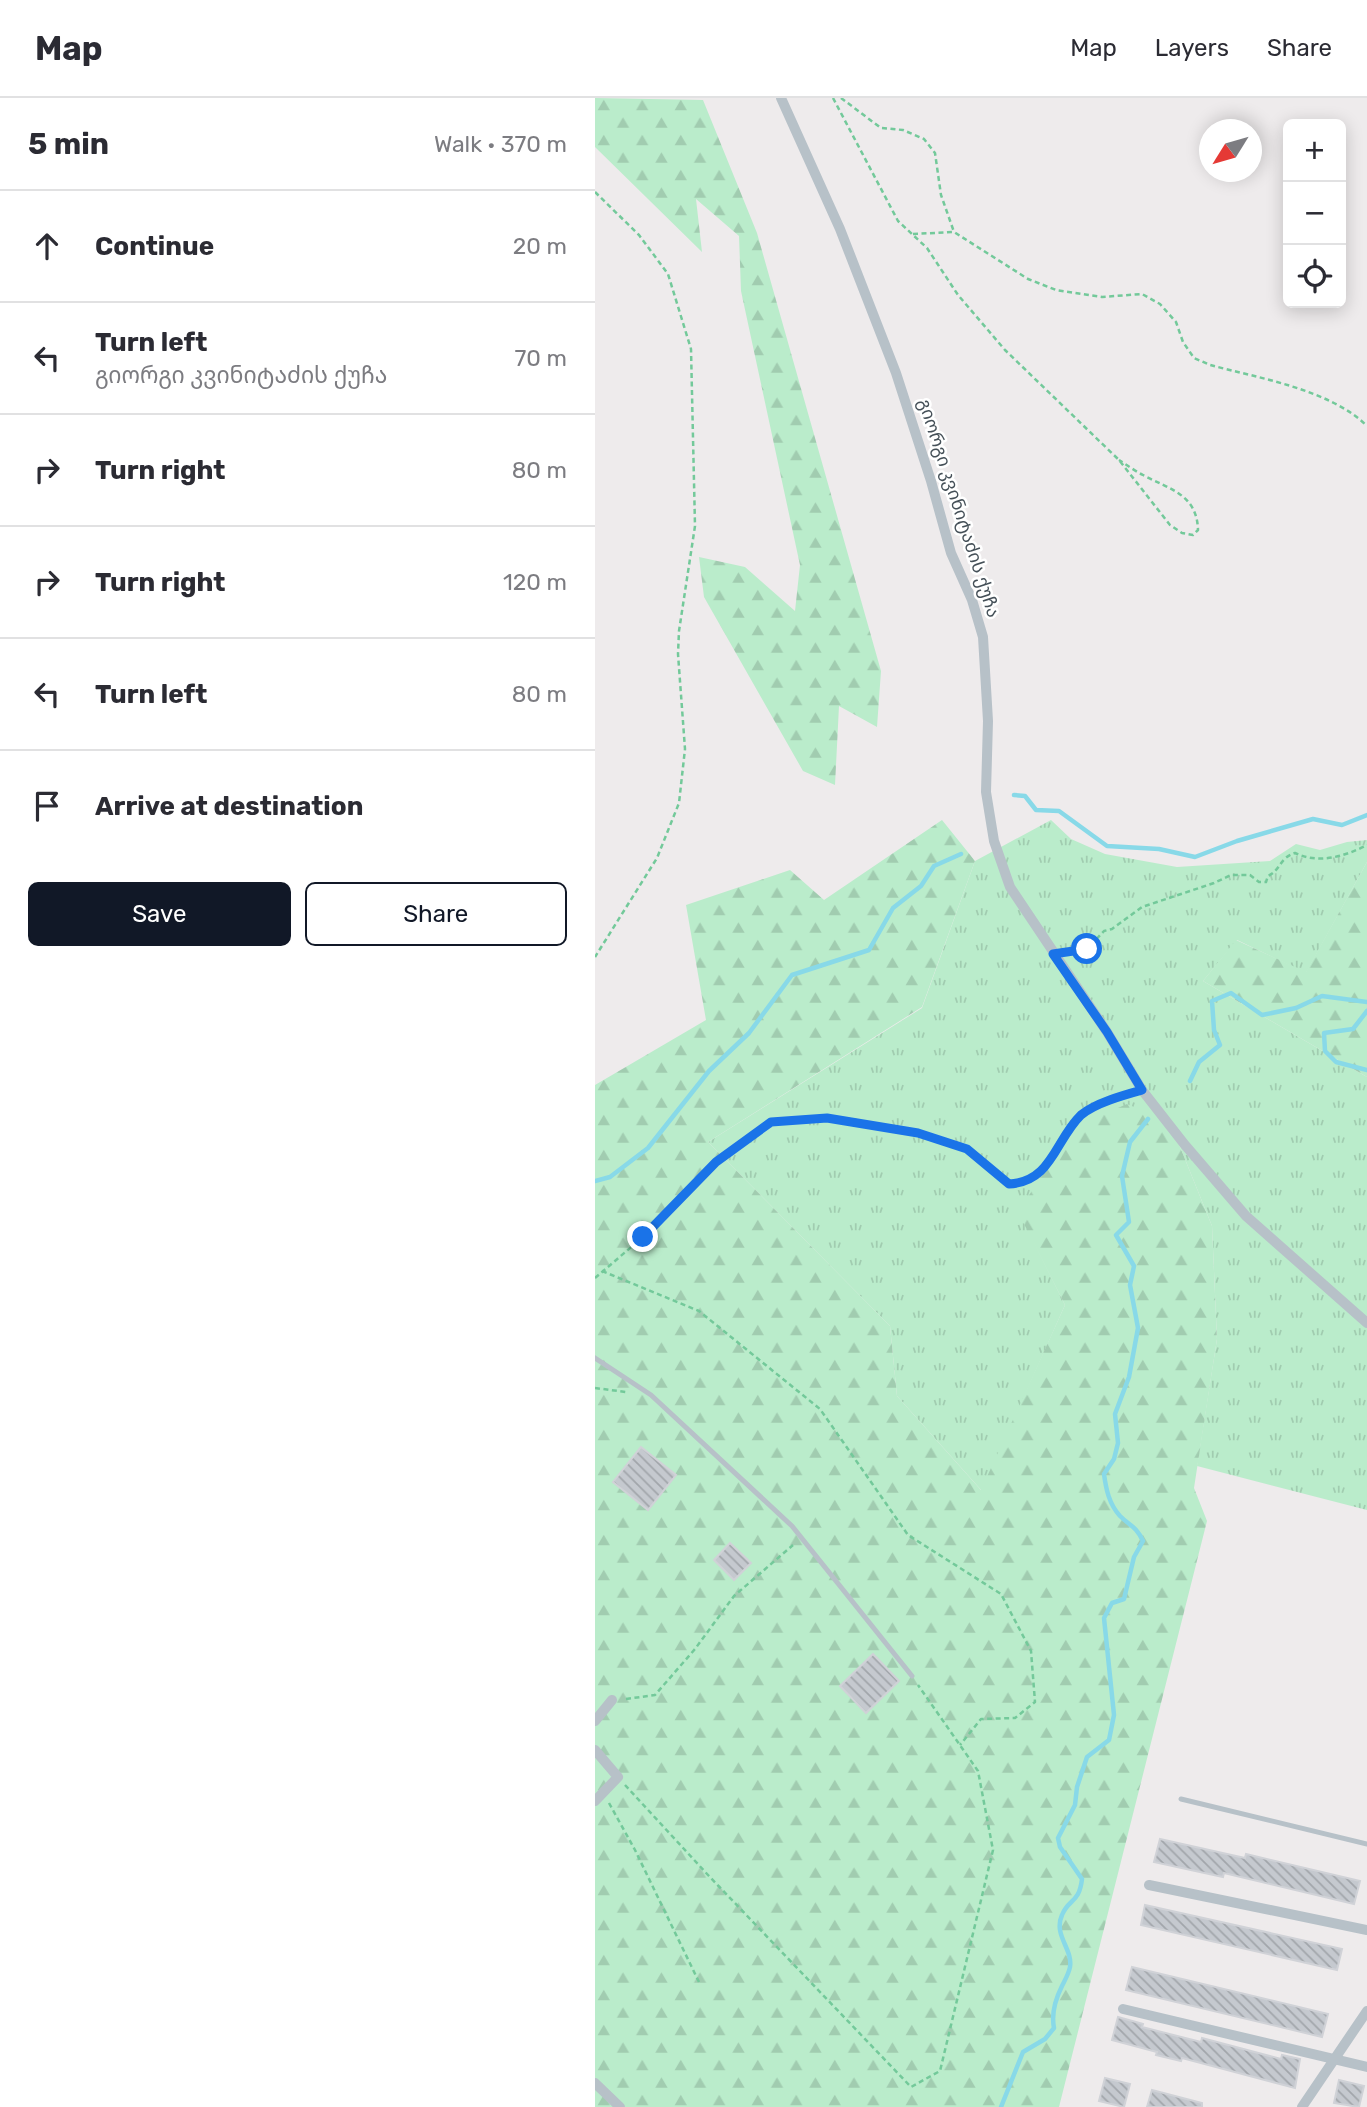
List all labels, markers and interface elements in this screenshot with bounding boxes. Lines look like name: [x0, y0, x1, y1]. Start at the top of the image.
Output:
text: Map: [35, 29, 103, 68]
text: Map: [1070, 34, 1117, 62]
text: Layers: [1155, 34, 1229, 62]
text: Share: [1267, 34, 1332, 62]
north arrow: [1199, 119, 1262, 182]
map controls: [1283, 119, 1346, 308]
button: +: [1283, 119, 1346, 182]
text: 5 min: [28, 126, 109, 162]
text: Walk · 370 m: [434, 130, 567, 158]
button: −: [1283, 182, 1346, 245]
icon: ahead: [28, 227, 66, 265]
text: Continue: [95, 231, 214, 262]
text: 20 m: [513, 232, 567, 260]
button: locate: [1283, 245, 1346, 308]
text: Turn left: [95, 327, 207, 358]
icon: left: [28, 339, 66, 377]
text: 70 m: [515, 344, 567, 372]
text: გიორგი კვინიტაძის ქუჩა: [95, 361, 387, 389]
street label: გიორგი კვინიტაძის ქუჩა: [913, 396, 1005, 620]
icon: right: [28, 451, 66, 489]
text: Turn right: [95, 455, 225, 486]
text: 80 m: [512, 456, 567, 484]
icon: right: [28, 563, 66, 601]
text: Turn right: [95, 567, 225, 598]
text: 120 m: [503, 568, 567, 596]
icon: left: [28, 675, 66, 713]
text: Turn left: [95, 679, 207, 710]
text: 80 m: [512, 680, 567, 708]
icon: arrive: [28, 787, 66, 825]
text: Arrive at destination: [95, 791, 363, 822]
button: Save: [28, 882, 291, 946]
button: Share: [305, 882, 567, 946]
route start: [1071, 933, 1102, 964]
route end: [627, 1221, 658, 1252]

